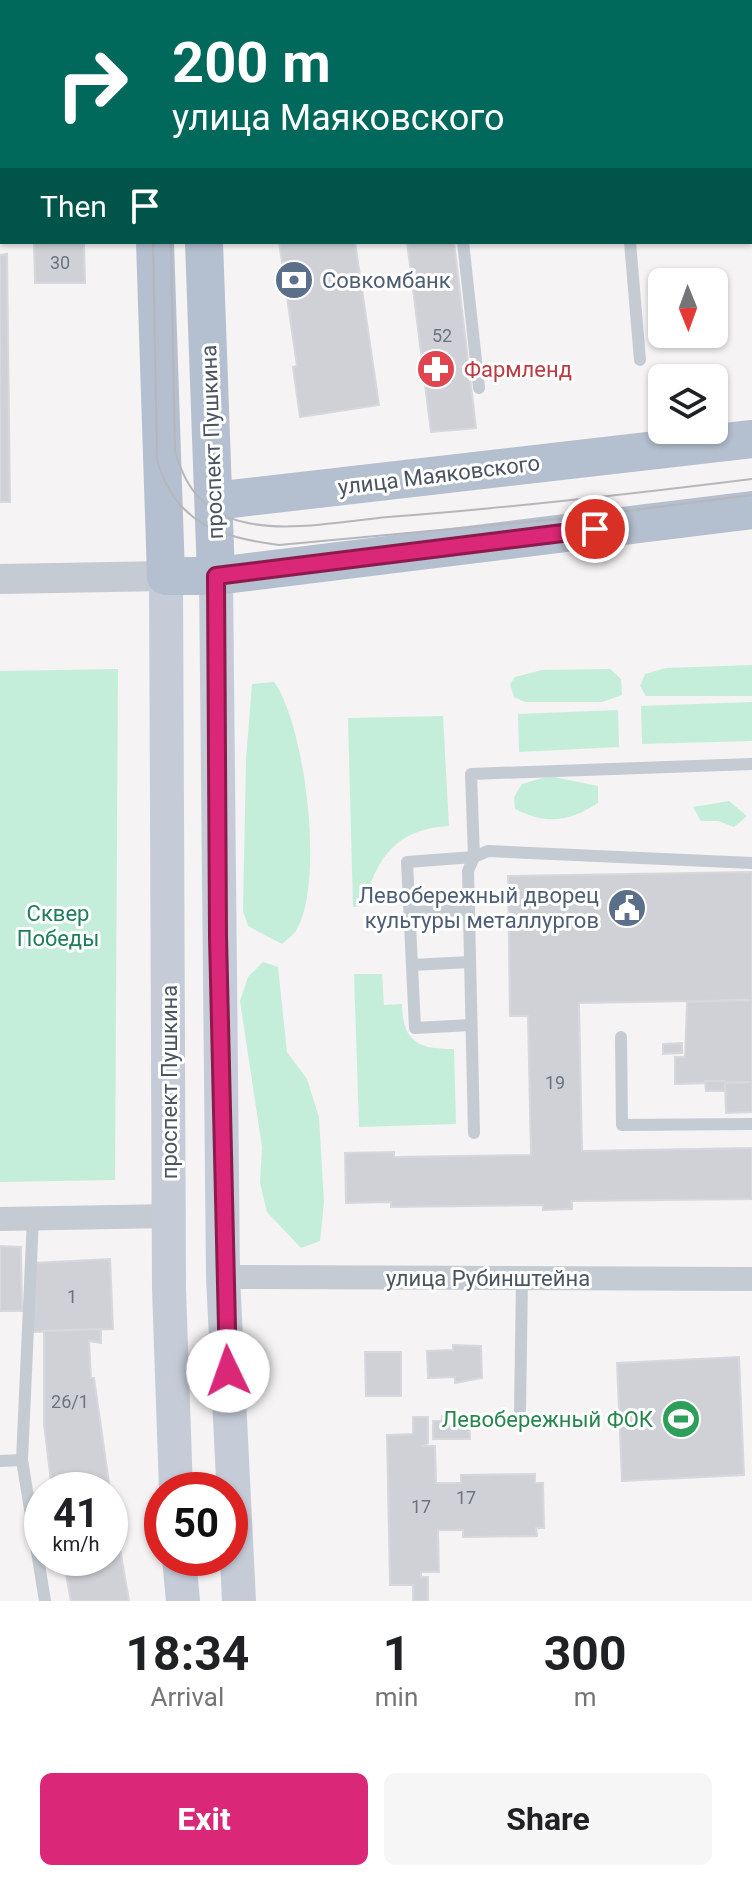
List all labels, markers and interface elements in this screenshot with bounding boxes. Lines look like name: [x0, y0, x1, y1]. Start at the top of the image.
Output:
text: 200 m: [172, 30, 331, 96]
icon: right: [40, 32, 144, 136]
text: улица Маяковского: [172, 97, 505, 139]
icon: arrive: [123, 184, 167, 228]
text: Then: [40, 189, 107, 224]
house number: 30: [50, 252, 70, 273]
bank icon: Совкомбанк: [273, 259, 315, 301]
place label: Совкомбанк: [322, 268, 451, 293]
north arrow: [648, 268, 728, 348]
map controls: [648, 268, 728, 444]
house number: 52: [432, 325, 452, 346]
street label: проспект Пушкина: [196, 344, 228, 540]
pharmacy icon: Фармленд: [415, 348, 457, 390]
place label: Фармленд: [464, 357, 572, 382]
button: layers: [648, 364, 728, 444]
street label: улица Маяковского: [337, 450, 541, 500]
pin: [561, 495, 629, 563]
icon: arrive: [573, 507, 617, 551]
place label: Левобережный дворец культуры металлургов: [359, 883, 599, 933]
public building icon: Левобережный дворец культуры металлургов: [606, 887, 648, 929]
park label: Сквер Победы: [17, 901, 99, 951]
street label: проспект Пушкина: [157, 985, 182, 1179]
house number: 19: [545, 1072, 565, 1093]
street label: улица Рубинштейна: [386, 1266, 590, 1291]
house number: 1: [67, 1286, 77, 1307]
position arrow: [186, 1329, 270, 1413]
house number: 26/1: [51, 1391, 89, 1412]
sports icon: Левобережный ФОК: [660, 1398, 702, 1440]
place label: Левобережный ФОК: [442, 1407, 654, 1432]
speed limit sign: 50: [144, 1472, 248, 1576]
house number: 17: [456, 1487, 476, 1508]
text: 41: [53, 1490, 99, 1537]
house number: 17: [411, 1496, 431, 1517]
text: km/h: [53, 1532, 99, 1556]
text: 18:34: [126, 1625, 249, 1682]
text: 1: [383, 1625, 410, 1682]
text: 300: [544, 1625, 626, 1682]
text: Arrival: [151, 1682, 224, 1712]
text: min: [375, 1682, 418, 1712]
text: m: [574, 1682, 597, 1712]
button: Exit: [40, 1773, 368, 1865]
button: Share: [384, 1773, 712, 1865]

